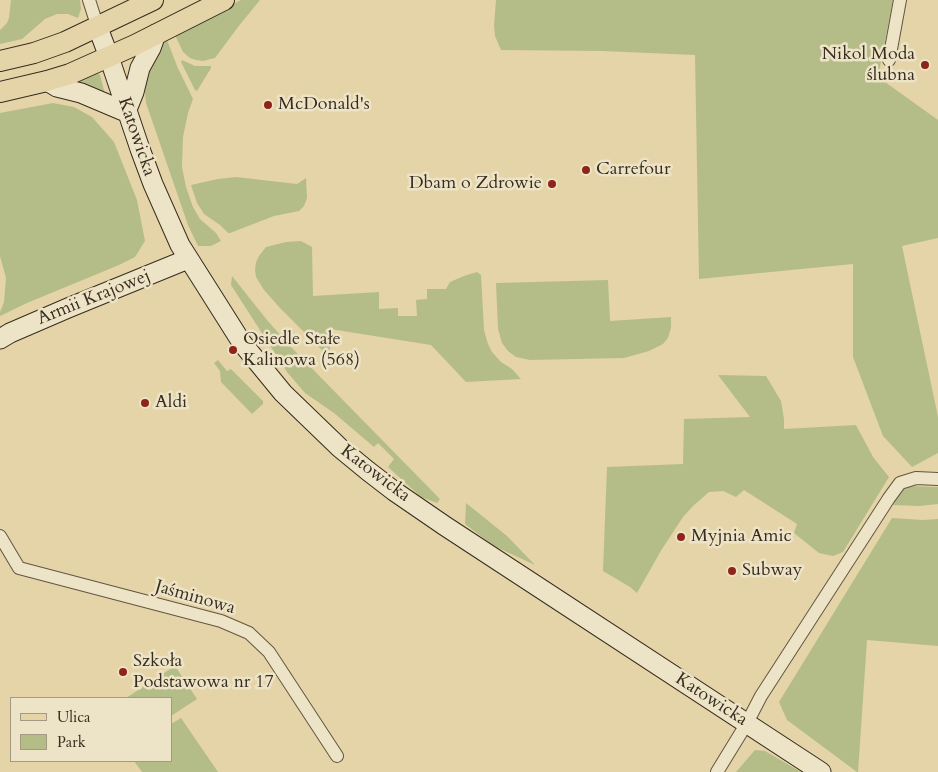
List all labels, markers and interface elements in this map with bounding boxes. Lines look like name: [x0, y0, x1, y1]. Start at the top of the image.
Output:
place label: Nikol Moda ślubna: [822, 44, 915, 86]
marker: Nikol Moda ślubna: [919, 59, 931, 71]
place label: McDonald's: [278, 94, 370, 116]
street label: Katowicka: [112, 95, 160, 179]
marker: McDonald's: [262, 99, 274, 111]
place label: Carrefour: [596, 159, 671, 181]
marker: Carrefour: [580, 164, 592, 176]
place label: Dbam o Zdrowie: [409, 173, 542, 195]
marker: Dbam o Zdrowie: [546, 178, 558, 190]
street label: Armii Krajowej: [34, 266, 154, 330]
place label: Osiedle Stałe Kalinowa (568): [243, 329, 360, 372]
marker: Osiedle Stałe Kalinowa (568): [227, 344, 239, 356]
place label: Aldi: [155, 392, 187, 414]
marker: Aldi: [139, 397, 151, 409]
street label: Katowicka: [336, 441, 414, 507]
place label: Myjnia Amic: [691, 526, 792, 548]
marker: Myjnia Amic: [675, 531, 687, 543]
place label: Subway: [742, 560, 802, 582]
marker: Subway: [726, 565, 738, 577]
street label: Jaśminowa: [152, 576, 238, 620]
place label: Szkoła Podstawowa nr 17: [133, 651, 274, 694]
marker: Szkoła Podstawowa nr 17: [117, 666, 129, 678]
street label: Katowicka: [671, 669, 751, 731]
legend: [10, 697, 172, 762]
text: Ulica: [57, 707, 91, 727]
text: Park: [57, 732, 86, 752]

